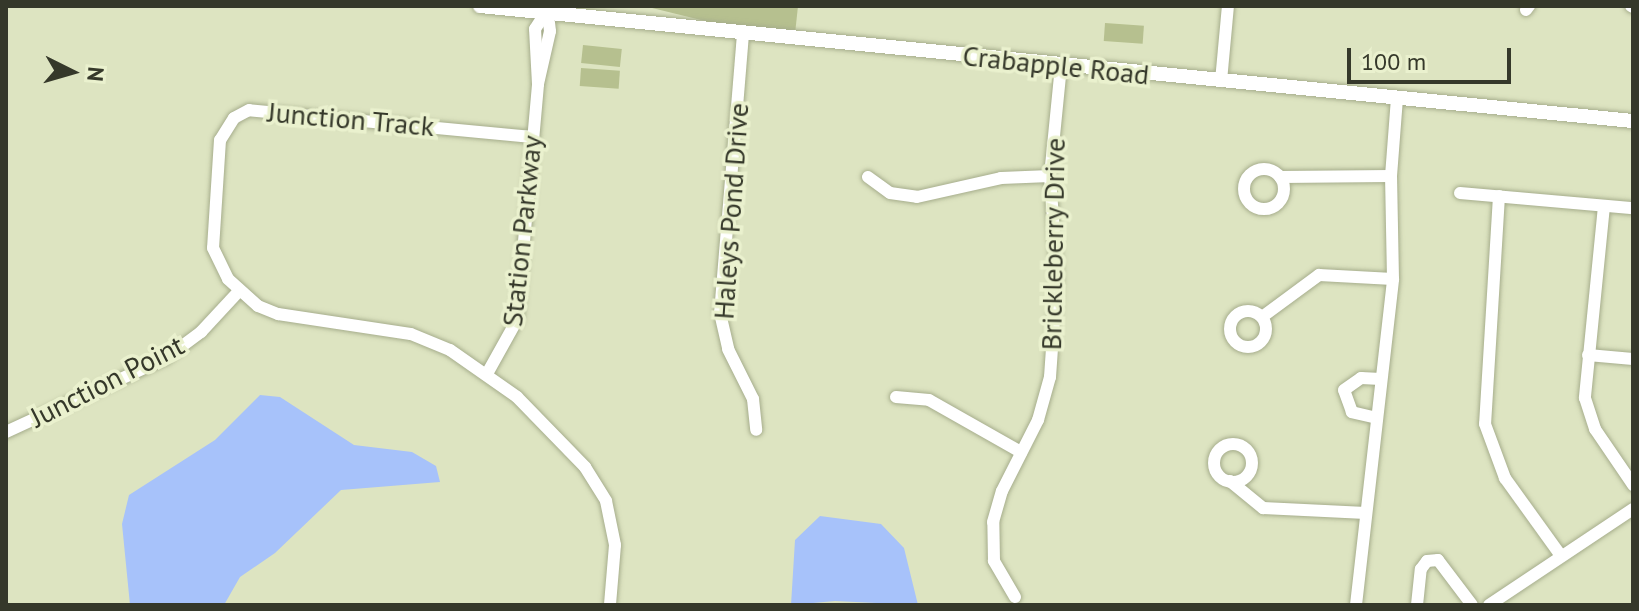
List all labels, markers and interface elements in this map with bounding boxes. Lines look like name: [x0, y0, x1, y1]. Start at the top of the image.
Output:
north arrow: [32, 32, 112, 112]
scale bar: [1351, 32, 1515, 82]
street label: Crabapple Road: [961, 38, 1151, 92]
text: 100 m: [1361, 46, 1426, 77]
text: N: [81, 66, 110, 83]
street label: Junction Track: [266, 95, 436, 143]
street label: Haleys Pond Drive: [707, 102, 755, 320]
street label: Station Parkway: [495, 134, 549, 328]
street label: Brickleberry Drive: [1034, 137, 1072, 351]
street label: Junction Point: [25, 328, 189, 434]

